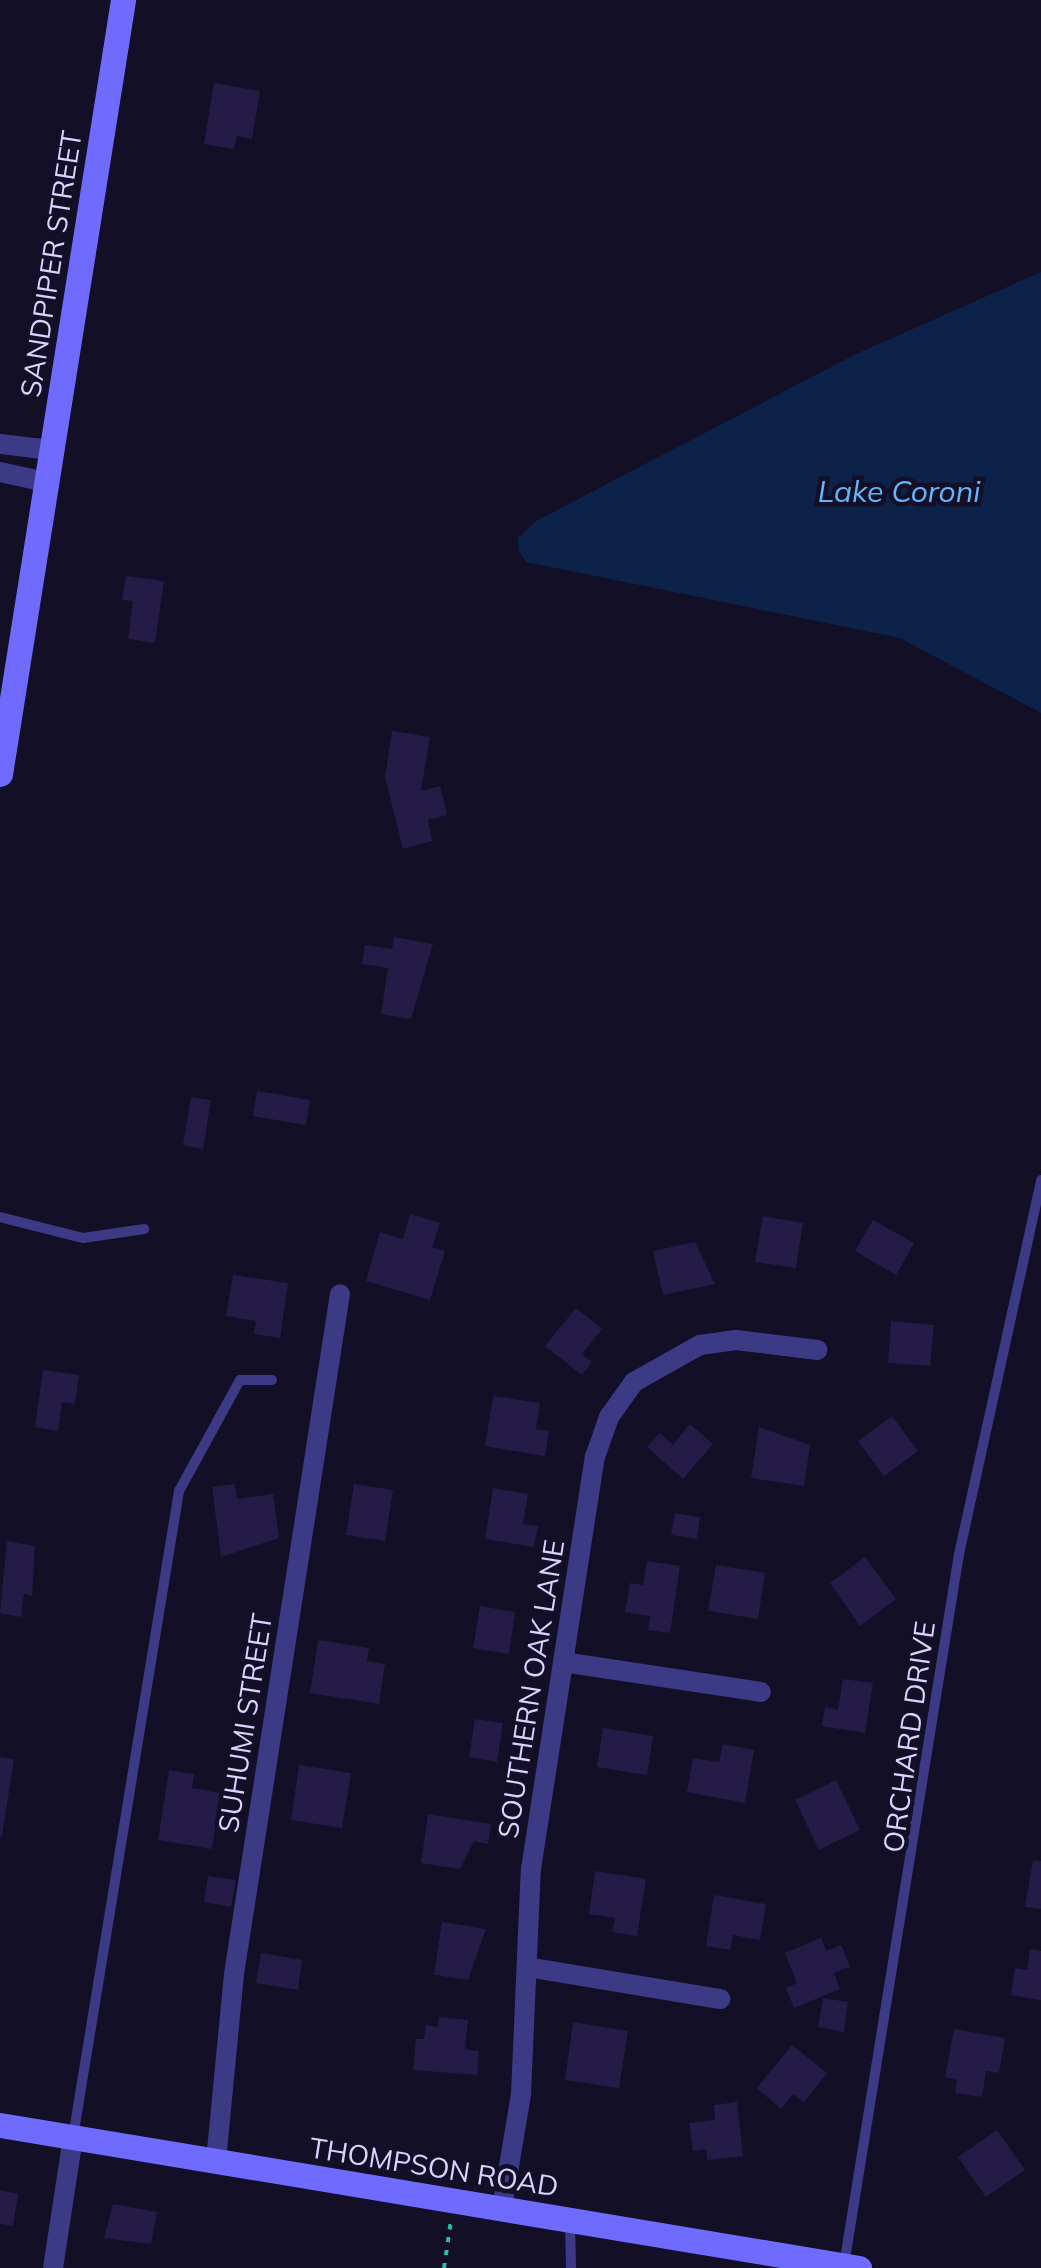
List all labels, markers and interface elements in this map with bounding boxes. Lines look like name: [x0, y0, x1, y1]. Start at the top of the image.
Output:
street label: SANDPIPER STREET: [13, 128, 89, 400]
water label: Lake Coroni: [818, 473, 980, 509]
street label: SOUTHERN OAK LANE: [491, 1537, 571, 1841]
street label: SUHUMI STREET: [211, 1611, 279, 1835]
street label: ORCHARD DRIVE: [876, 1619, 942, 1855]
street label: THOMPSON ROAD: [307, 2131, 561, 2203]

